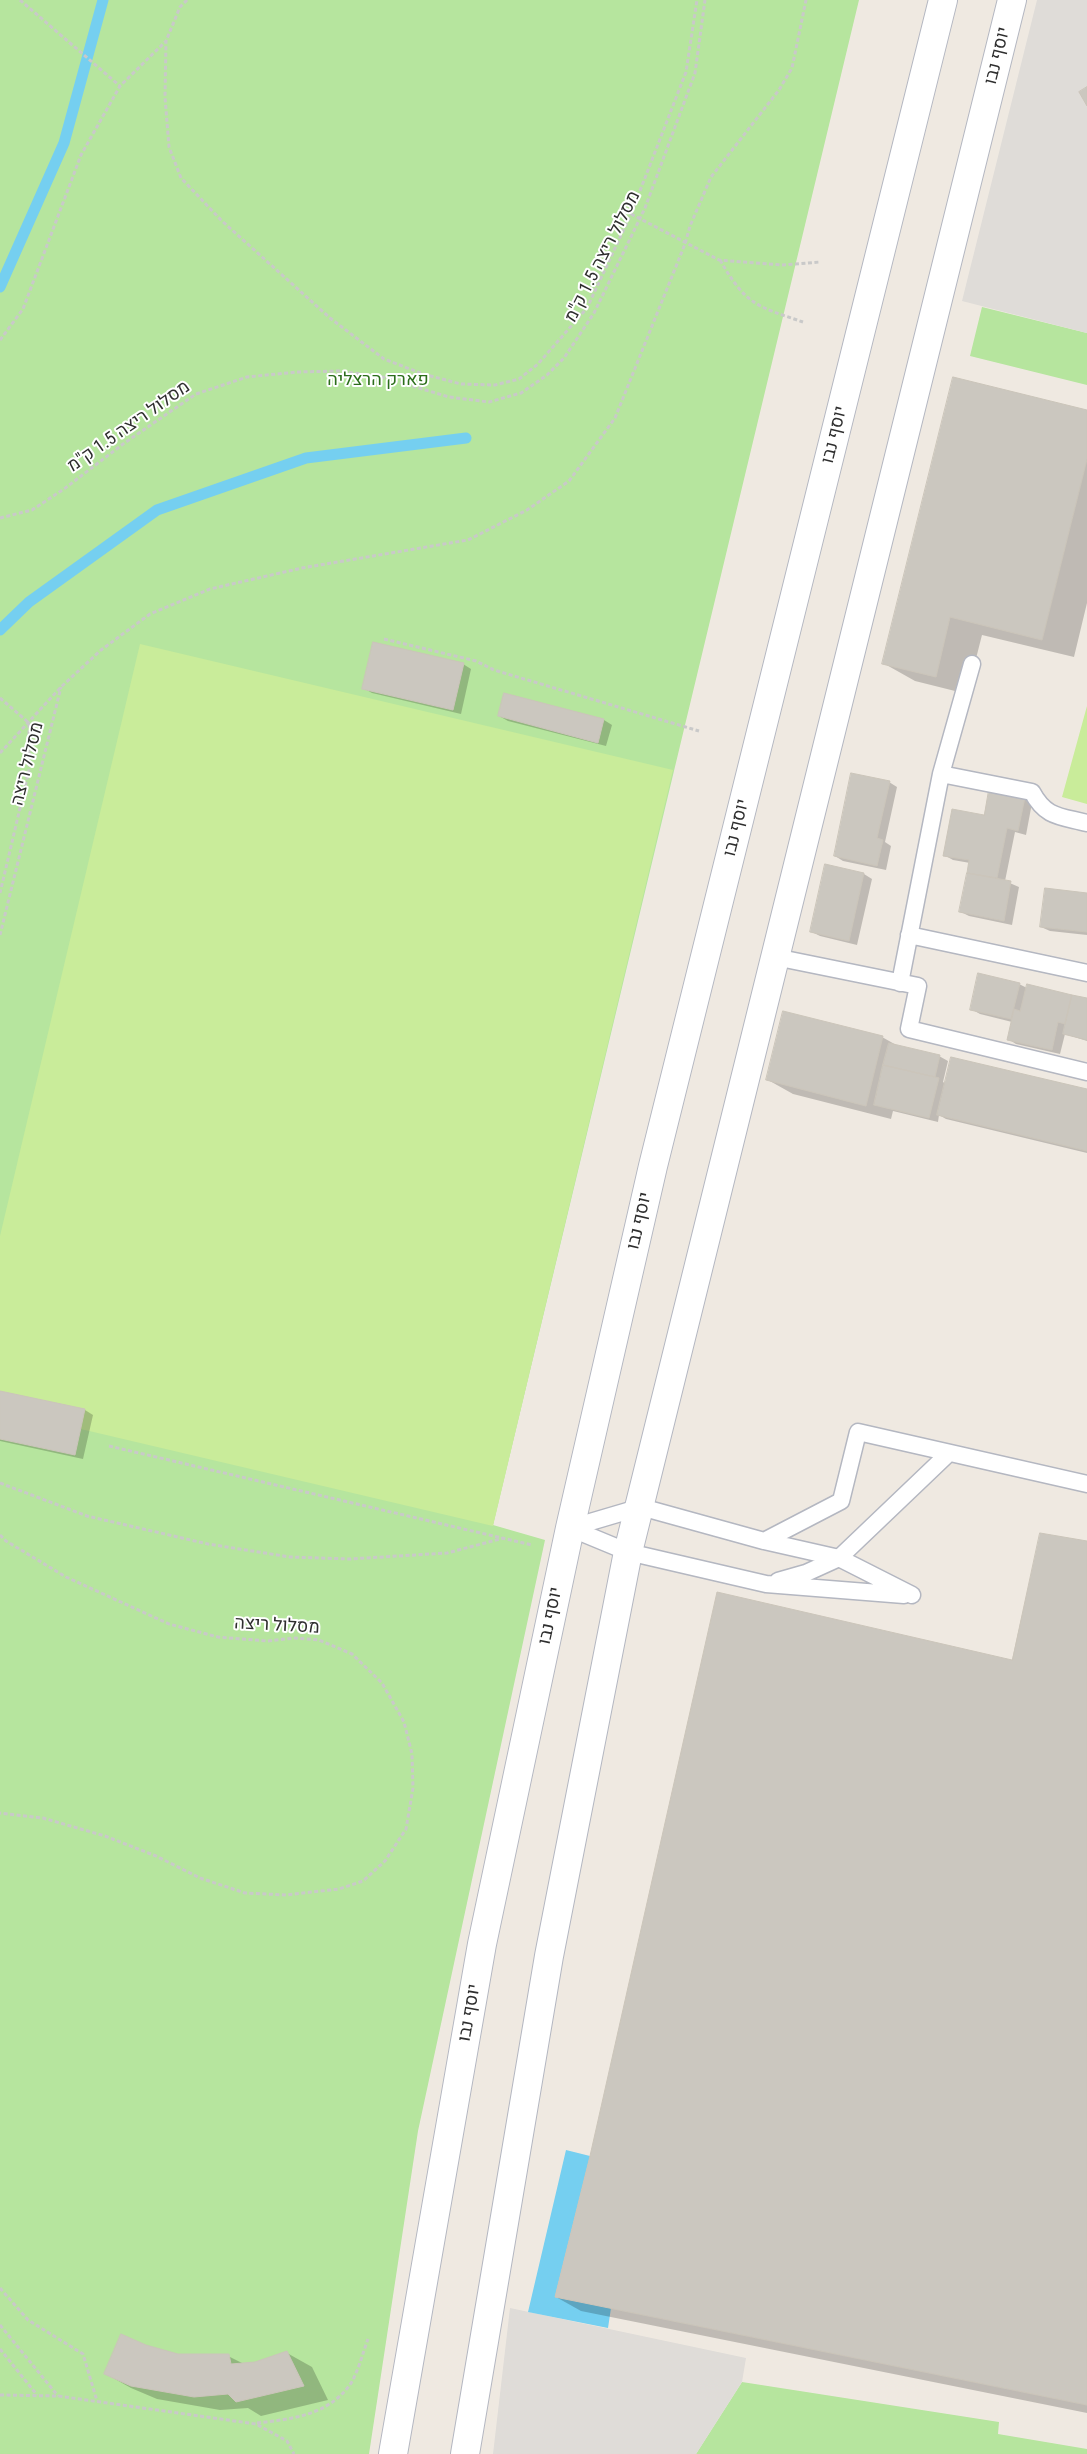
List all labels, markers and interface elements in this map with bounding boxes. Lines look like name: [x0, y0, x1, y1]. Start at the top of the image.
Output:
street label: יוסף נבו: [980, 25, 1016, 87]
street label: מסלול ריצה 1.5 ק"מ: [561, 188, 645, 326]
park label: פארק הרצליה: [327, 369, 429, 391]
street label: מסלול ריצה 1.5 ק"מ: [64, 377, 194, 477]
street label: יוסף נבו: [817, 404, 853, 466]
street label: מסלול ריצה: [7, 720, 49, 808]
street label: יוסף נבו: [719, 797, 755, 859]
street label: יוסף נבו: [623, 1190, 657, 1252]
street label: יוסף נבו: [534, 1585, 568, 1647]
street label: מסלול ריצה: [234, 1613, 320, 1639]
street label: יוסף נבו: [454, 1982, 486, 2044]

